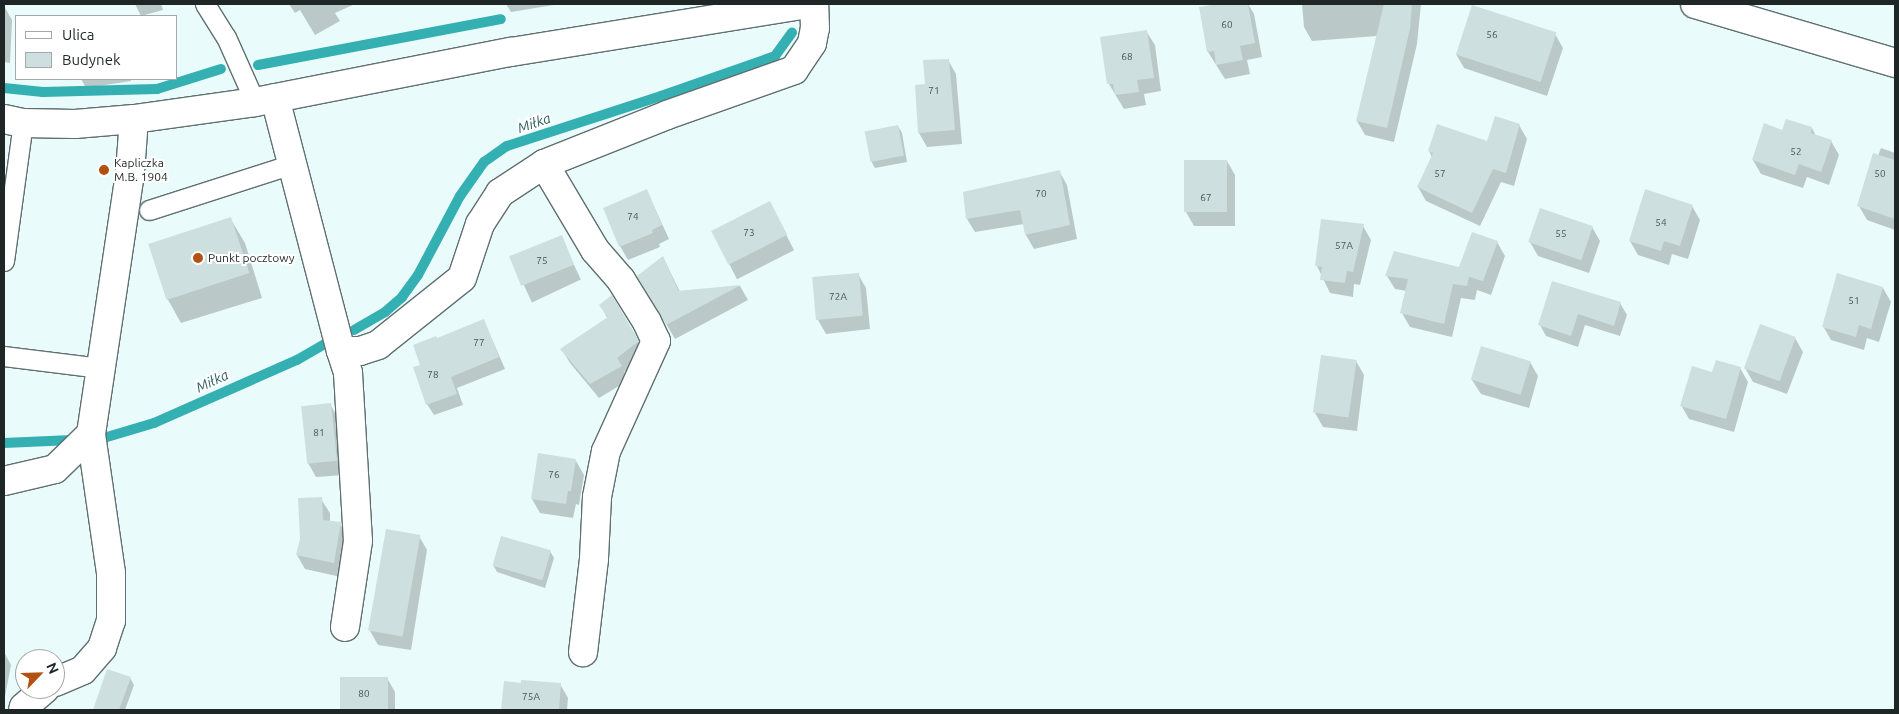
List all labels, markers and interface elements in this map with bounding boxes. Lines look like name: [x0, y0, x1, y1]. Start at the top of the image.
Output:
legend: [15, 15, 178, 80]
house number: 60: [1221, 19, 1233, 31]
text: Ulica: [62, 26, 94, 43]
house number: 56: [1486, 29, 1498, 41]
text: Budynek: [62, 51, 121, 68]
house number: 68: [1121, 51, 1133, 63]
house number: 71: [928, 85, 940, 97]
water label: Miłka: [515, 110, 553, 136]
house number: 52: [1790, 146, 1802, 158]
place label: Kapliczka M.B. 1904: [114, 156, 168, 184]
marker: Kapliczka M.B. 1904: [98, 164, 110, 176]
house number: 57: [1434, 168, 1446, 180]
house number: 50: [1874, 168, 1886, 180]
house number: 70: [1035, 188, 1047, 200]
house number: 67: [1200, 192, 1212, 204]
house number: 74: [627, 211, 639, 223]
house number: 54: [1655, 217, 1667, 229]
house number: 73: [743, 227, 755, 239]
house number: 55: [1555, 228, 1567, 240]
house number: 57A: [1335, 240, 1353, 252]
place label: Punkt pocztowy: [208, 251, 295, 265]
marker: Punkt pocztowy: [192, 252, 204, 264]
house number: 75: [536, 255, 548, 267]
house number: 72A: [829, 291, 847, 303]
house number: 51: [1848, 295, 1860, 307]
house number: 77: [473, 337, 485, 349]
water label: Miłka: [193, 366, 231, 396]
house number: 78: [427, 369, 439, 381]
house number: 81: [313, 427, 325, 439]
house number: 76: [548, 469, 560, 481]
north arrow: [15, 649, 65, 699]
text: N: [43, 660, 62, 676]
house number: 80: [358, 688, 370, 700]
house number: 75A: [522, 691, 540, 703]

